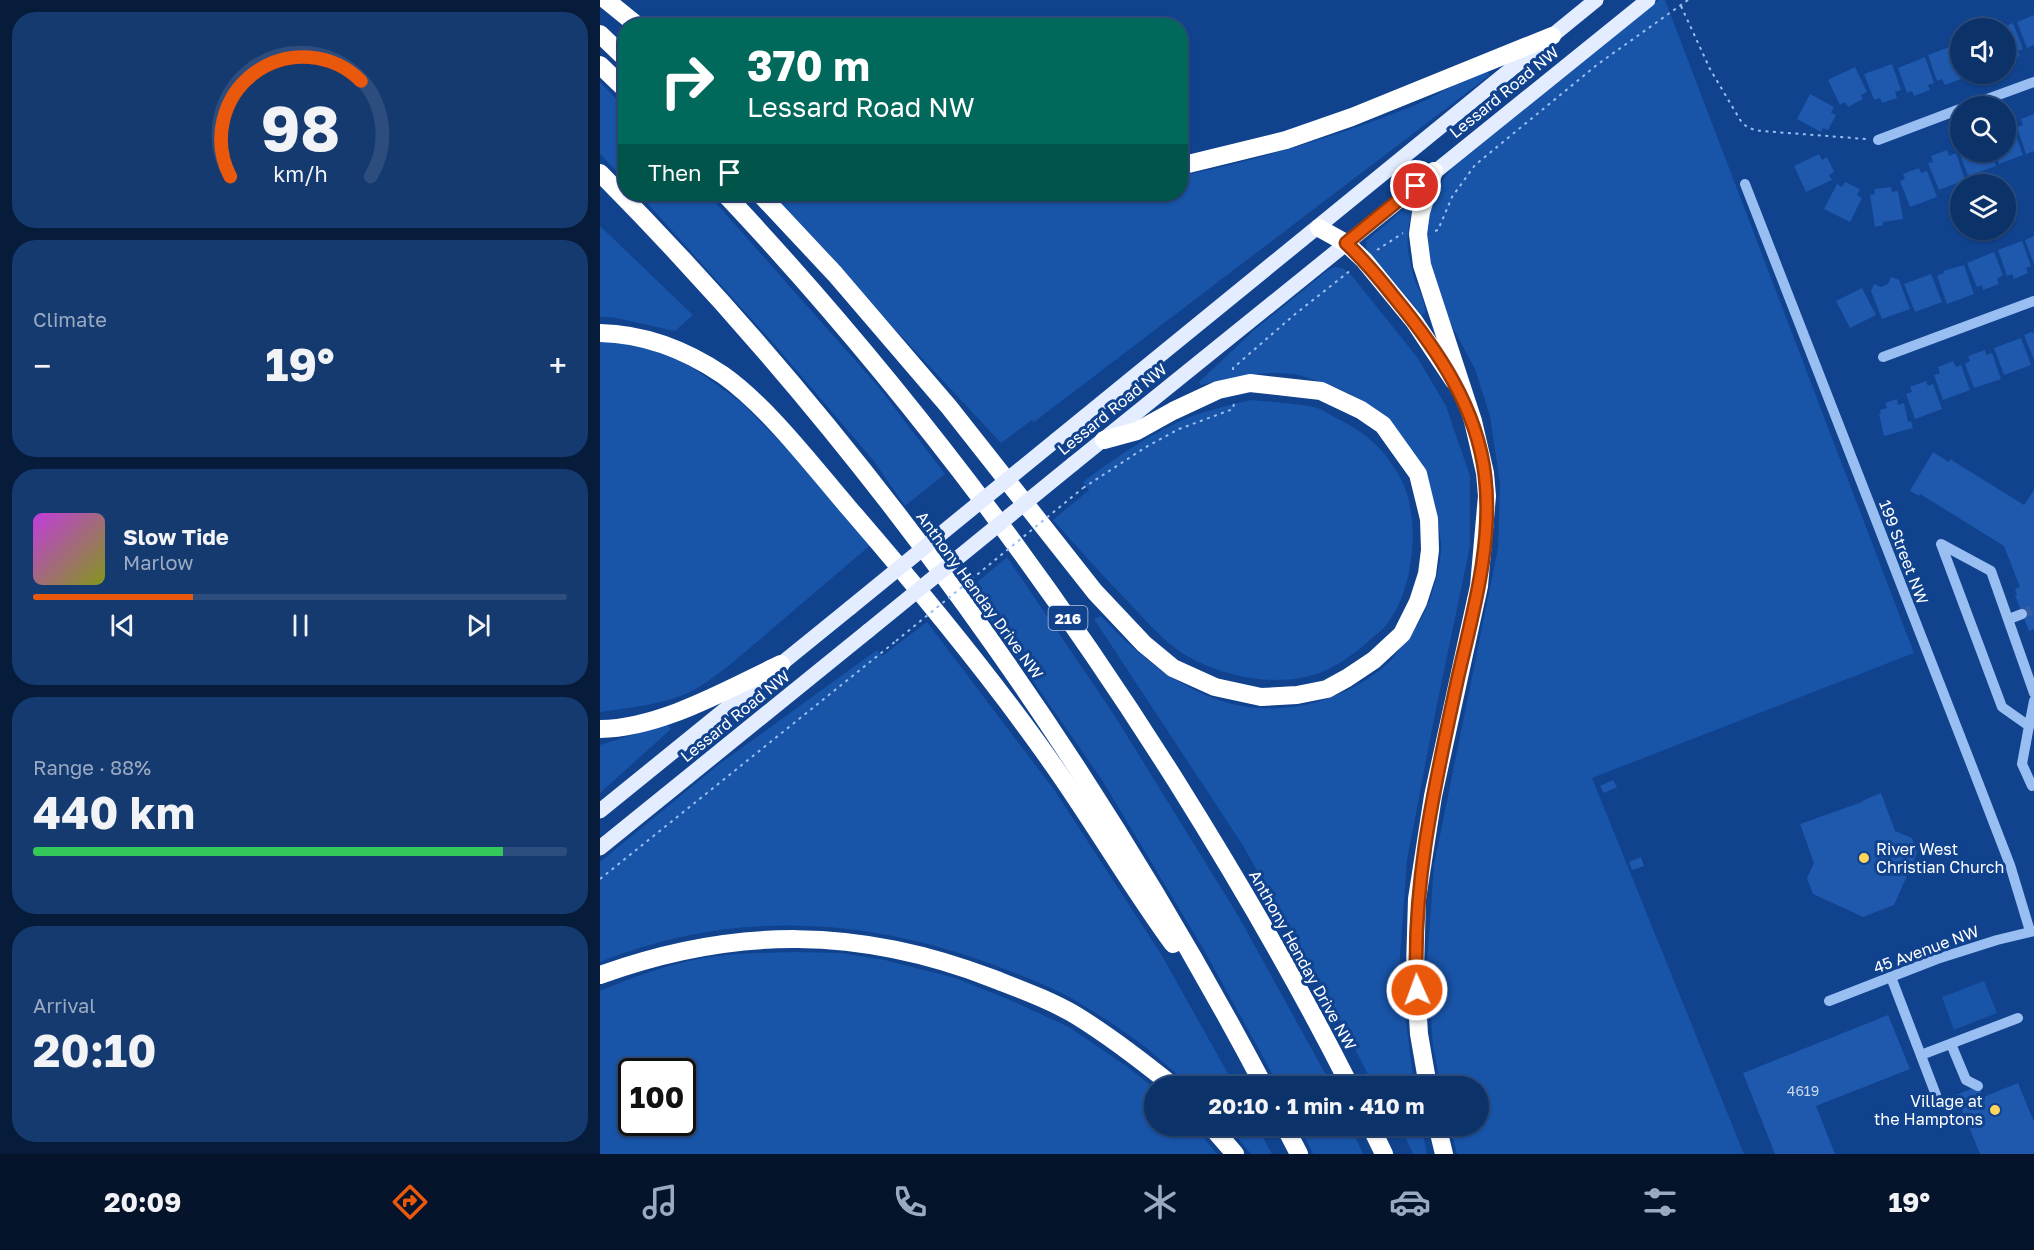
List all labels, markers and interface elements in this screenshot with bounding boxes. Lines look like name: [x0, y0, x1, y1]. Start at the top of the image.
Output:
map controls: [1950, 18, 2016, 240]
button: sound: [1950, 18, 2016, 84]
text: 370 m: [747, 40, 870, 90]
icon: right: [648, 42, 726, 120]
street label: Lessard Road NW: [1445, 42, 1563, 142]
text: 98: [260, 90, 340, 165]
text: Lessard Road NW: [747, 91, 975, 123]
button: search: [1950, 96, 2016, 162]
icon: arrive: [713, 156, 746, 189]
text: Then: [648, 159, 701, 186]
pin: [1390, 160, 1441, 211]
text: km/h: [273, 162, 327, 188]
icon: arrive: [1399, 169, 1432, 202]
button: layers: [1950, 174, 2016, 240]
text: Climate: [33, 307, 107, 331]
text: 19°: [265, 337, 335, 391]
text: −: [33, 346, 51, 385]
text: +: [549, 346, 567, 385]
street label: Lessard Road NW: [1053, 359, 1171, 459]
street label: 199 Street NW: [1875, 497, 1933, 607]
street label: Anthony Henday Drive NW: [912, 507, 1048, 683]
text: Slow Tide: [123, 523, 229, 550]
text: Marlow: [123, 550, 194, 574]
road number: 216: [1048, 606, 1088, 630]
icon: previous: [106, 609, 139, 642]
icon: pause: [284, 609, 317, 642]
icon: next: [462, 609, 495, 642]
street label: Lessard Road NW: [676, 666, 794, 766]
text: Range · 88%: [33, 755, 151, 779]
text: 440 km: [33, 785, 195, 839]
place label: River West Christian Church: [1876, 839, 2004, 877]
marker: River West Christian Church: [1857, 851, 1871, 865]
street label: Anthony Henday Drive NW: [1245, 867, 1361, 1053]
street label: 45 Avenue NW: [1870, 921, 1982, 977]
position arrow: [1385, 958, 1449, 1022]
text: Arrival: [33, 993, 96, 1017]
text: 20:10: [33, 1023, 157, 1077]
speed limit sign: 100: [618, 1058, 696, 1136]
house number: 4619: [1787, 1082, 1819, 1099]
place label: Village at the Hamptons: [1874, 1091, 1983, 1129]
text: 20:10 · 1 min · 410 m: [1208, 1092, 1425, 1119]
marker: Village at the Hamptons: [1988, 1103, 2002, 1117]
icon: directions: [389, 1181, 431, 1223]
icon: music: [639, 1181, 681, 1223]
icon: phone: [889, 1181, 931, 1223]
icon: climate: [1139, 1181, 1181, 1223]
icon: car: [1389, 1181, 1431, 1223]
icon: filters: [1639, 1181, 1681, 1223]
text: 20:09: [104, 1186, 181, 1218]
text: 19°: [1888, 1186, 1930, 1218]

